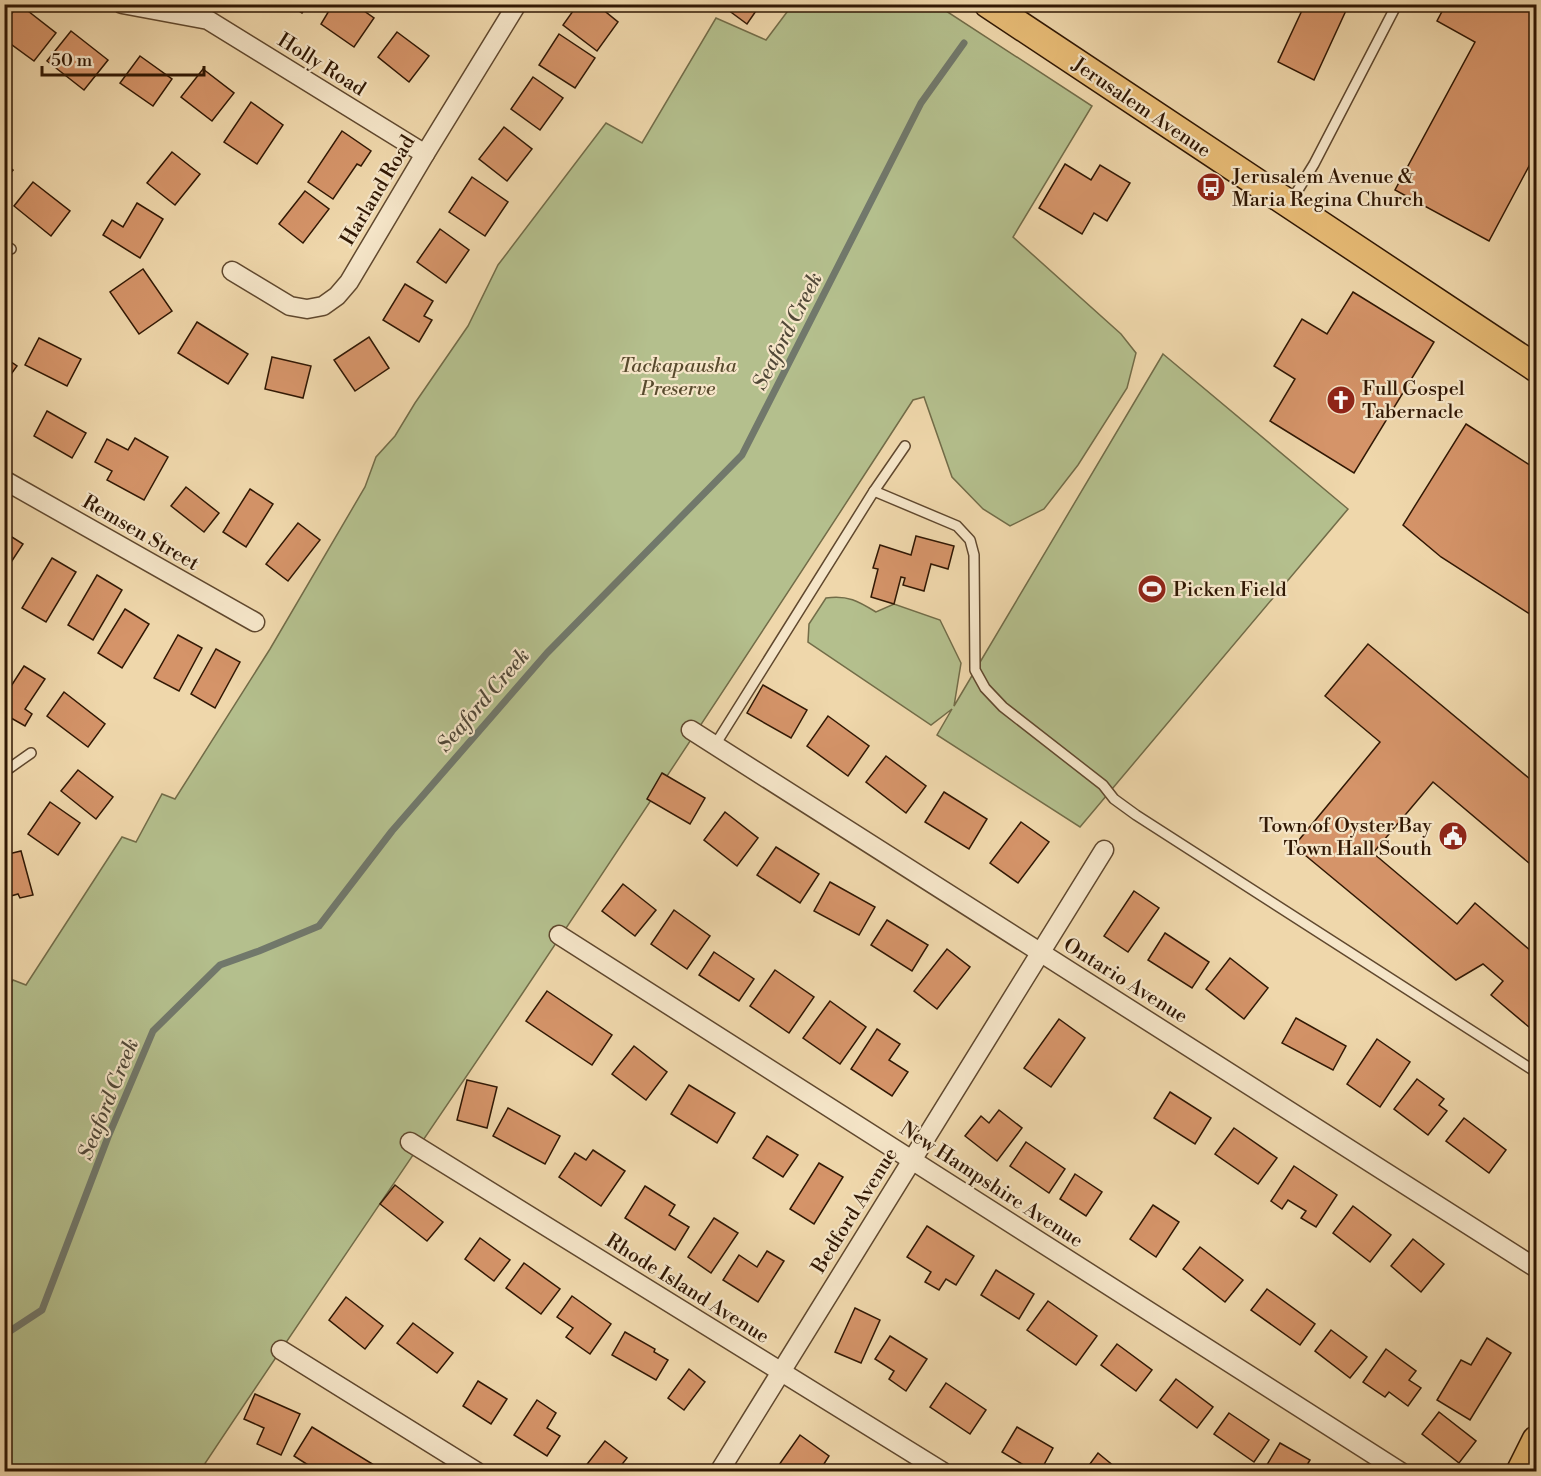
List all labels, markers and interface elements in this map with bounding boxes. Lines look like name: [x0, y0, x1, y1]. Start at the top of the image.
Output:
street label: Holly Road: [272, 28, 371, 103]
scale bar: [42, 39, 204, 77]
text: 50 m: [51, 49, 93, 72]
street label: Jerusalem Avenue: [1066, 52, 1215, 164]
street label: Harland Road: [336, 131, 421, 250]
place label: Jerusalem Avenue & Maria Regina Church: [1231, 165, 1424, 213]
bus stop icon: Jerusalem Avenue & Maria Regina Church: [1195, 171, 1227, 203]
water label: Seaford Creek: [747, 268, 829, 395]
park label: Tackapausha Preserve: [620, 354, 737, 402]
place label: Full Gospel Tabernacle: [1362, 377, 1465, 425]
church icon: Full Gospel Tabernacle: [1325, 384, 1357, 416]
street label: Remsen Street: [77, 490, 203, 577]
sports icon: Picken Field: [1136, 573, 1168, 605]
place label: Picken Field: [1173, 578, 1287, 603]
water label: Seaford Creek: [432, 644, 536, 758]
place label: Town of Oyster Bay Town Hall South: [1259, 814, 1432, 862]
public building icon: Town of Oyster Bay Town Hall South: [1437, 820, 1469, 852]
street label: Ontario Avenue: [1058, 933, 1192, 1029]
water label: Seaford Creek: [73, 1035, 145, 1164]
street label: New Hampshire Avenue: [895, 1117, 1088, 1254]
street label: Bedford Avenue: [806, 1143, 904, 1279]
street label: Rhode Island Avenue: [601, 1229, 774, 1350]

